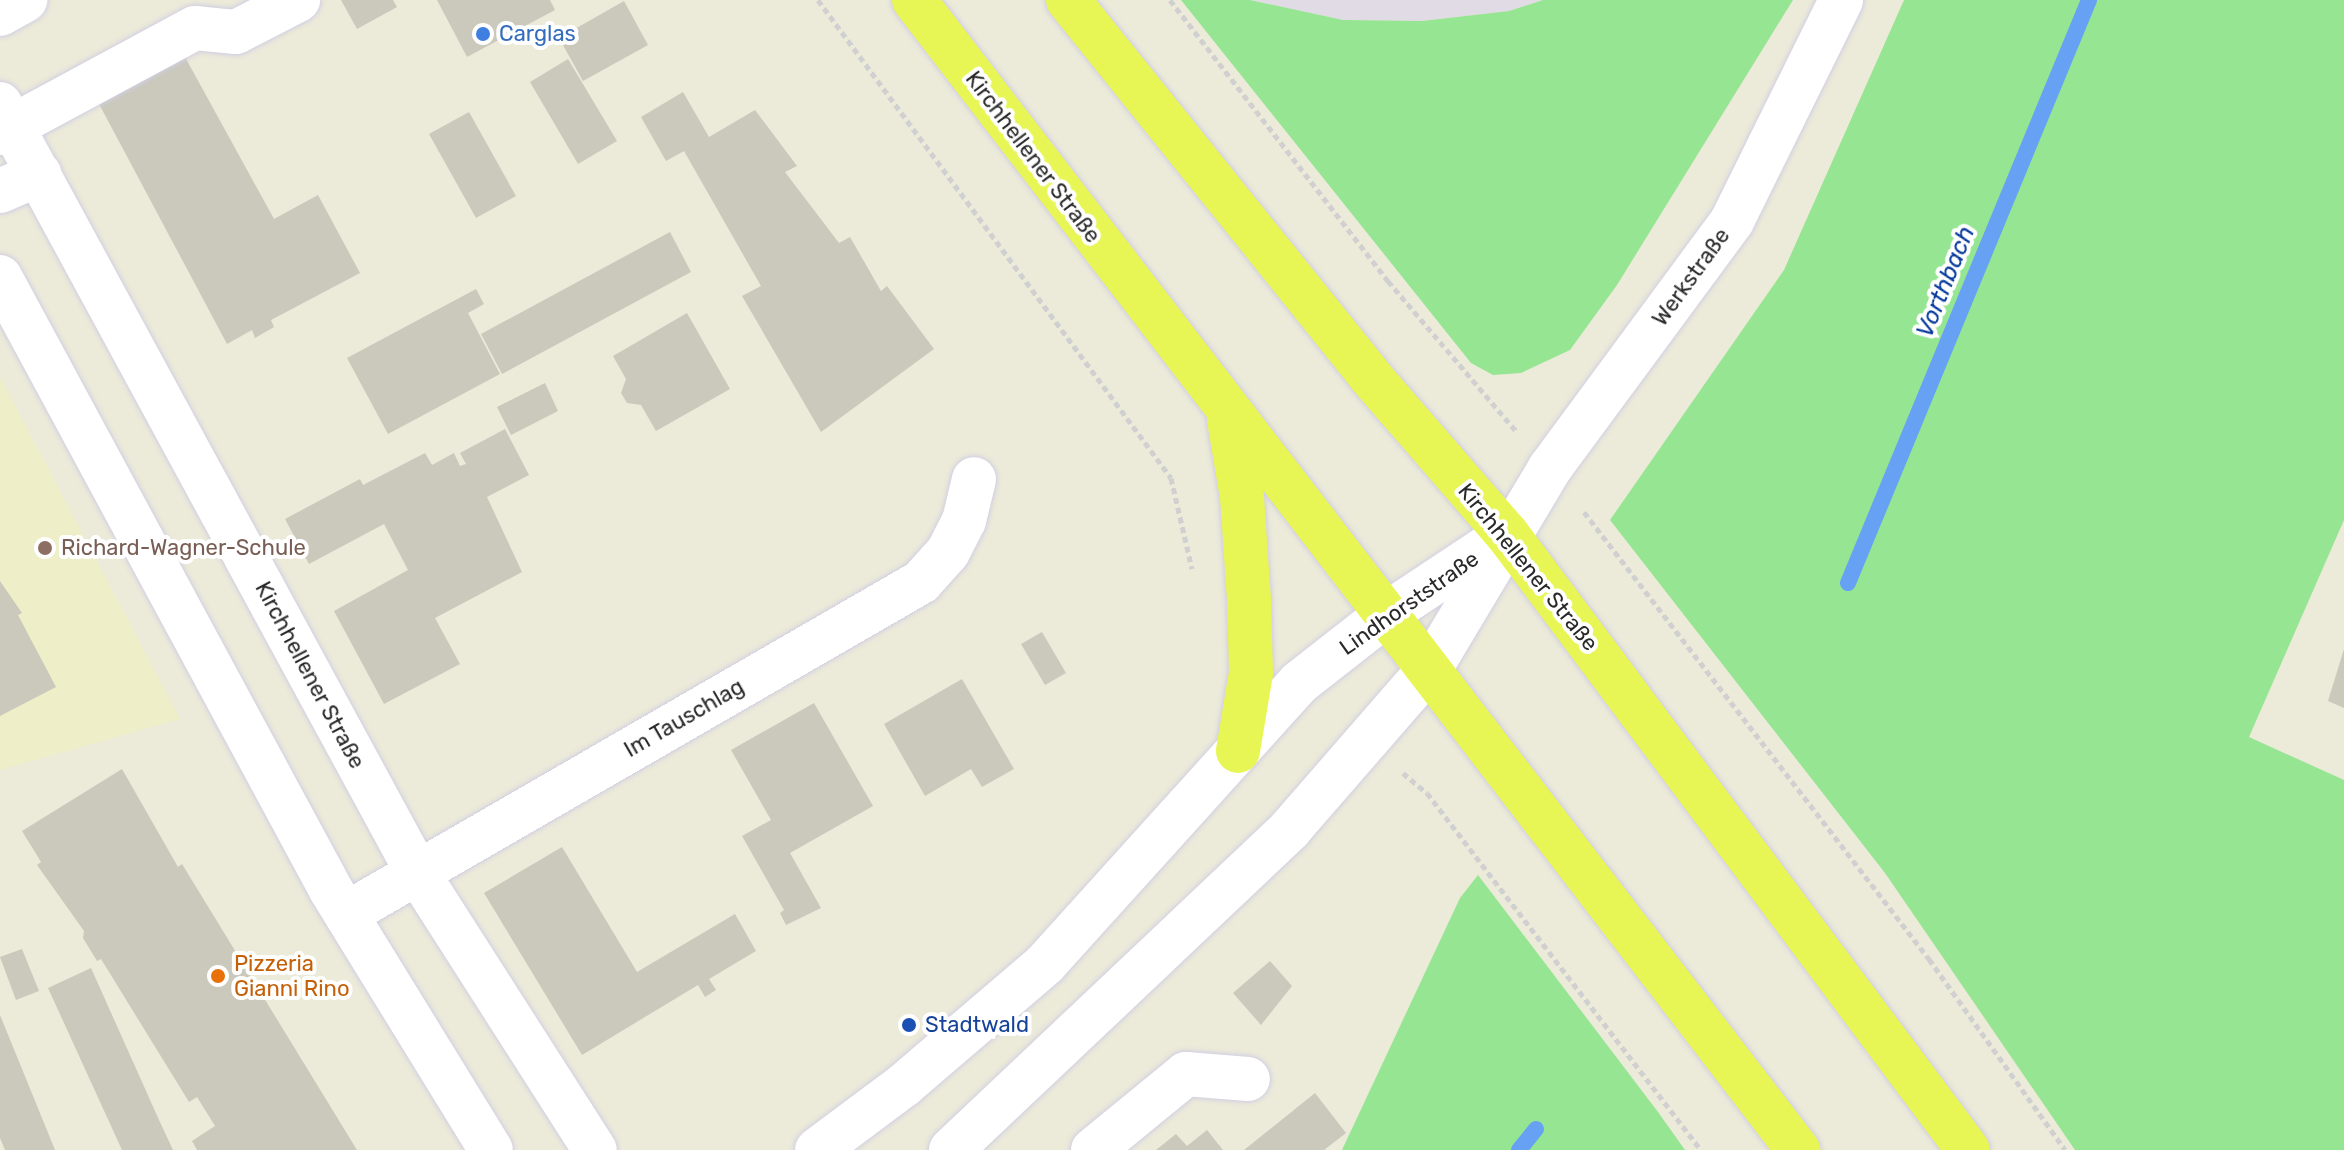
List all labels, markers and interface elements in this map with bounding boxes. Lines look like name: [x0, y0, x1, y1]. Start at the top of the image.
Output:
place label: Carglas: [499, 21, 576, 47]
marker: Carglas: [474, 25, 492, 43]
street label: Kirchhellener Straße: [960, 66, 1106, 248]
water label: Vorthbach: [1911, 222, 1981, 342]
street label: Werkstraße: [1647, 223, 1735, 331]
street label: Kirchhellener Straße: [1452, 478, 1604, 656]
place label: Richard-Wagner-Schule: [61, 535, 306, 561]
marker: Richard-Wagner-Schule: [36, 539, 54, 557]
street label: Lindhorststraße: [1334, 545, 1484, 661]
street label: Kirchhellener Straße: [249, 577, 371, 773]
street label: Im Tauschlag: [619, 673, 749, 763]
place label: Pizzeria Gianni Rino: [234, 950, 350, 1002]
marker: Pizzeria Gianni Rino: [209, 967, 227, 985]
place label: Stadtwald: [925, 1012, 1029, 1038]
marker: Stadtwald: [900, 1016, 918, 1034]

